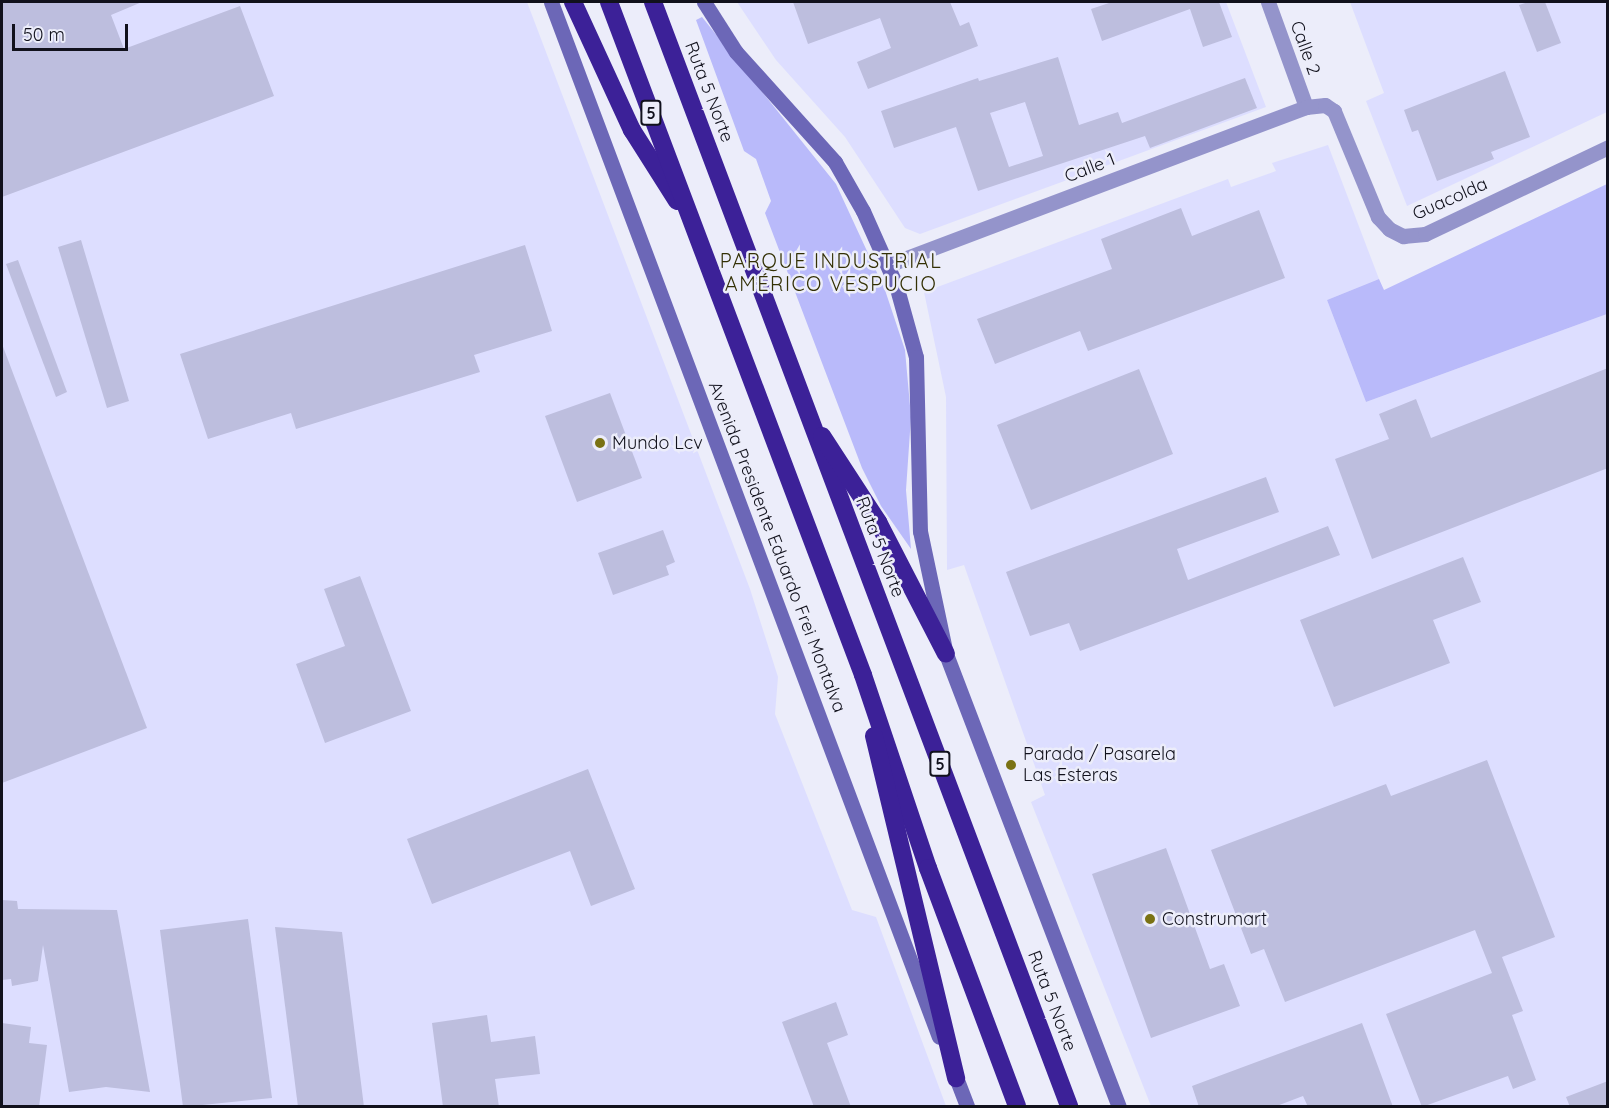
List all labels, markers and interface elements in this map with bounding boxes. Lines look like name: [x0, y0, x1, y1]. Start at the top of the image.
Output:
scale bar: [15, 12, 130, 50]
street label: Calle 2: [1285, 18, 1325, 78]
text: 50 m: [23, 23, 65, 46]
street label: Ruta 5 Norte: [680, 39, 738, 145]
road number: 5: [639, 100, 663, 126]
street label: Calle 1: [1062, 149, 1118, 187]
street label: Guacolda: [1409, 173, 1491, 225]
district label: PARQUE INDUSTRIAL AMÉRICO VESPUCIO: [720, 248, 942, 295]
street label: Avenida Presidente Eduardo Frei Montalva: [704, 379, 850, 715]
place label: Mundo Lcv: [612, 432, 703, 454]
marker: Mundo Lcv: [593, 436, 607, 450]
street label: Ruta 5 Norte: [851, 494, 909, 600]
place label: Parada / Pasarela Las Esteras: [1023, 744, 1176, 786]
road number: 5: [928, 751, 952, 777]
marker: Parada / Pasarela Las Esteras: [1004, 758, 1018, 772]
place label: Construmart: [1162, 908, 1267, 930]
marker: Construmart: [1143, 912, 1157, 926]
street label: Ruta 5 Norte: [1023, 948, 1081, 1054]

